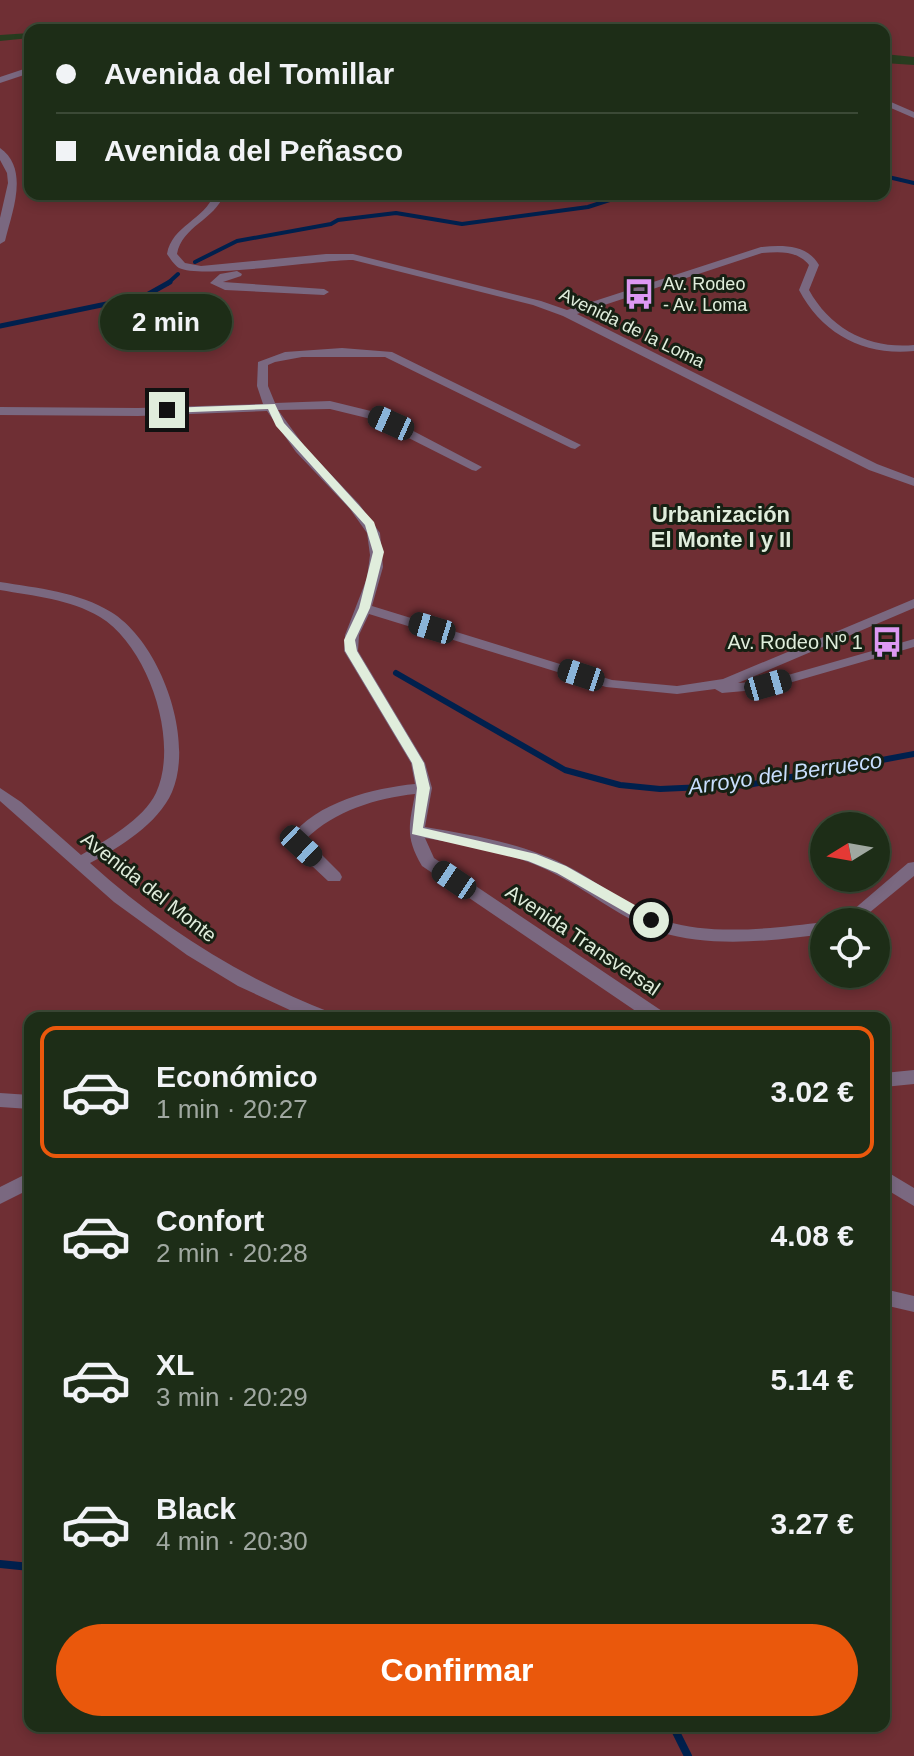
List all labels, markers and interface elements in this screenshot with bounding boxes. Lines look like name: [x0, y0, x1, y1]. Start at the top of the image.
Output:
text: Avenida del Tomillar: [104, 57, 394, 90]
text: Avenida del Peñasco: [104, 134, 403, 167]
place label: Av. Rodeo - Av. Loma: [663, 274, 748, 315]
bus stop icon: Av. Rodeo - Av. Loma: [622, 277, 656, 311]
street label: Avenida de la Loma: [556, 284, 709, 372]
callout: 2 min: [101, 294, 233, 350]
text: 2 min: [132, 307, 200, 337]
route end: [149, 392, 185, 428]
car: [364, 402, 418, 444]
district label: Urbanización El Monte I y II: [651, 502, 791, 552]
car: [406, 610, 458, 646]
bus stop icon: Av. Rodeo Nº 1: [870, 625, 904, 659]
place label: Av. Rodeo Nº 1: [727, 631, 863, 653]
car: [554, 656, 608, 694]
car: [742, 667, 794, 703]
water label: Arroyo del Berrueco: [684, 748, 884, 800]
north arrow: [810, 812, 890, 892]
map controls: [810, 812, 890, 988]
car: [275, 821, 327, 871]
street label: Avenida del Monte: [77, 827, 221, 947]
car: [427, 857, 481, 903]
street label: Avenida Transversal: [502, 880, 664, 1000]
route start: [633, 902, 669, 938]
button: locate: [810, 908, 890, 988]
icon: car: [60, 1056, 132, 1128]
text: Económico: [156, 1060, 318, 1093]
text: 3.02 €: [771, 1075, 854, 1108]
text: 1 min · 20:27: [156, 1094, 308, 1124]
icon: car: [60, 1200, 132, 1272]
text: Confort: [156, 1204, 264, 1237]
text: 4.08 €: [771, 1219, 854, 1252]
text: 2 min · 20:28: [156, 1238, 308, 1268]
icon: car: [60, 1344, 132, 1416]
text: XL: [156, 1348, 194, 1381]
text: 5.14 €: [771, 1363, 854, 1396]
text: 3 min · 20:29: [156, 1382, 308, 1412]
icon: car: [60, 1488, 132, 1560]
text: Black: [156, 1492, 236, 1525]
text: 3.27 €: [771, 1507, 854, 1540]
text: 4 min · 20:30: [156, 1526, 308, 1556]
button: Confirmar: [56, 1624, 858, 1716]

